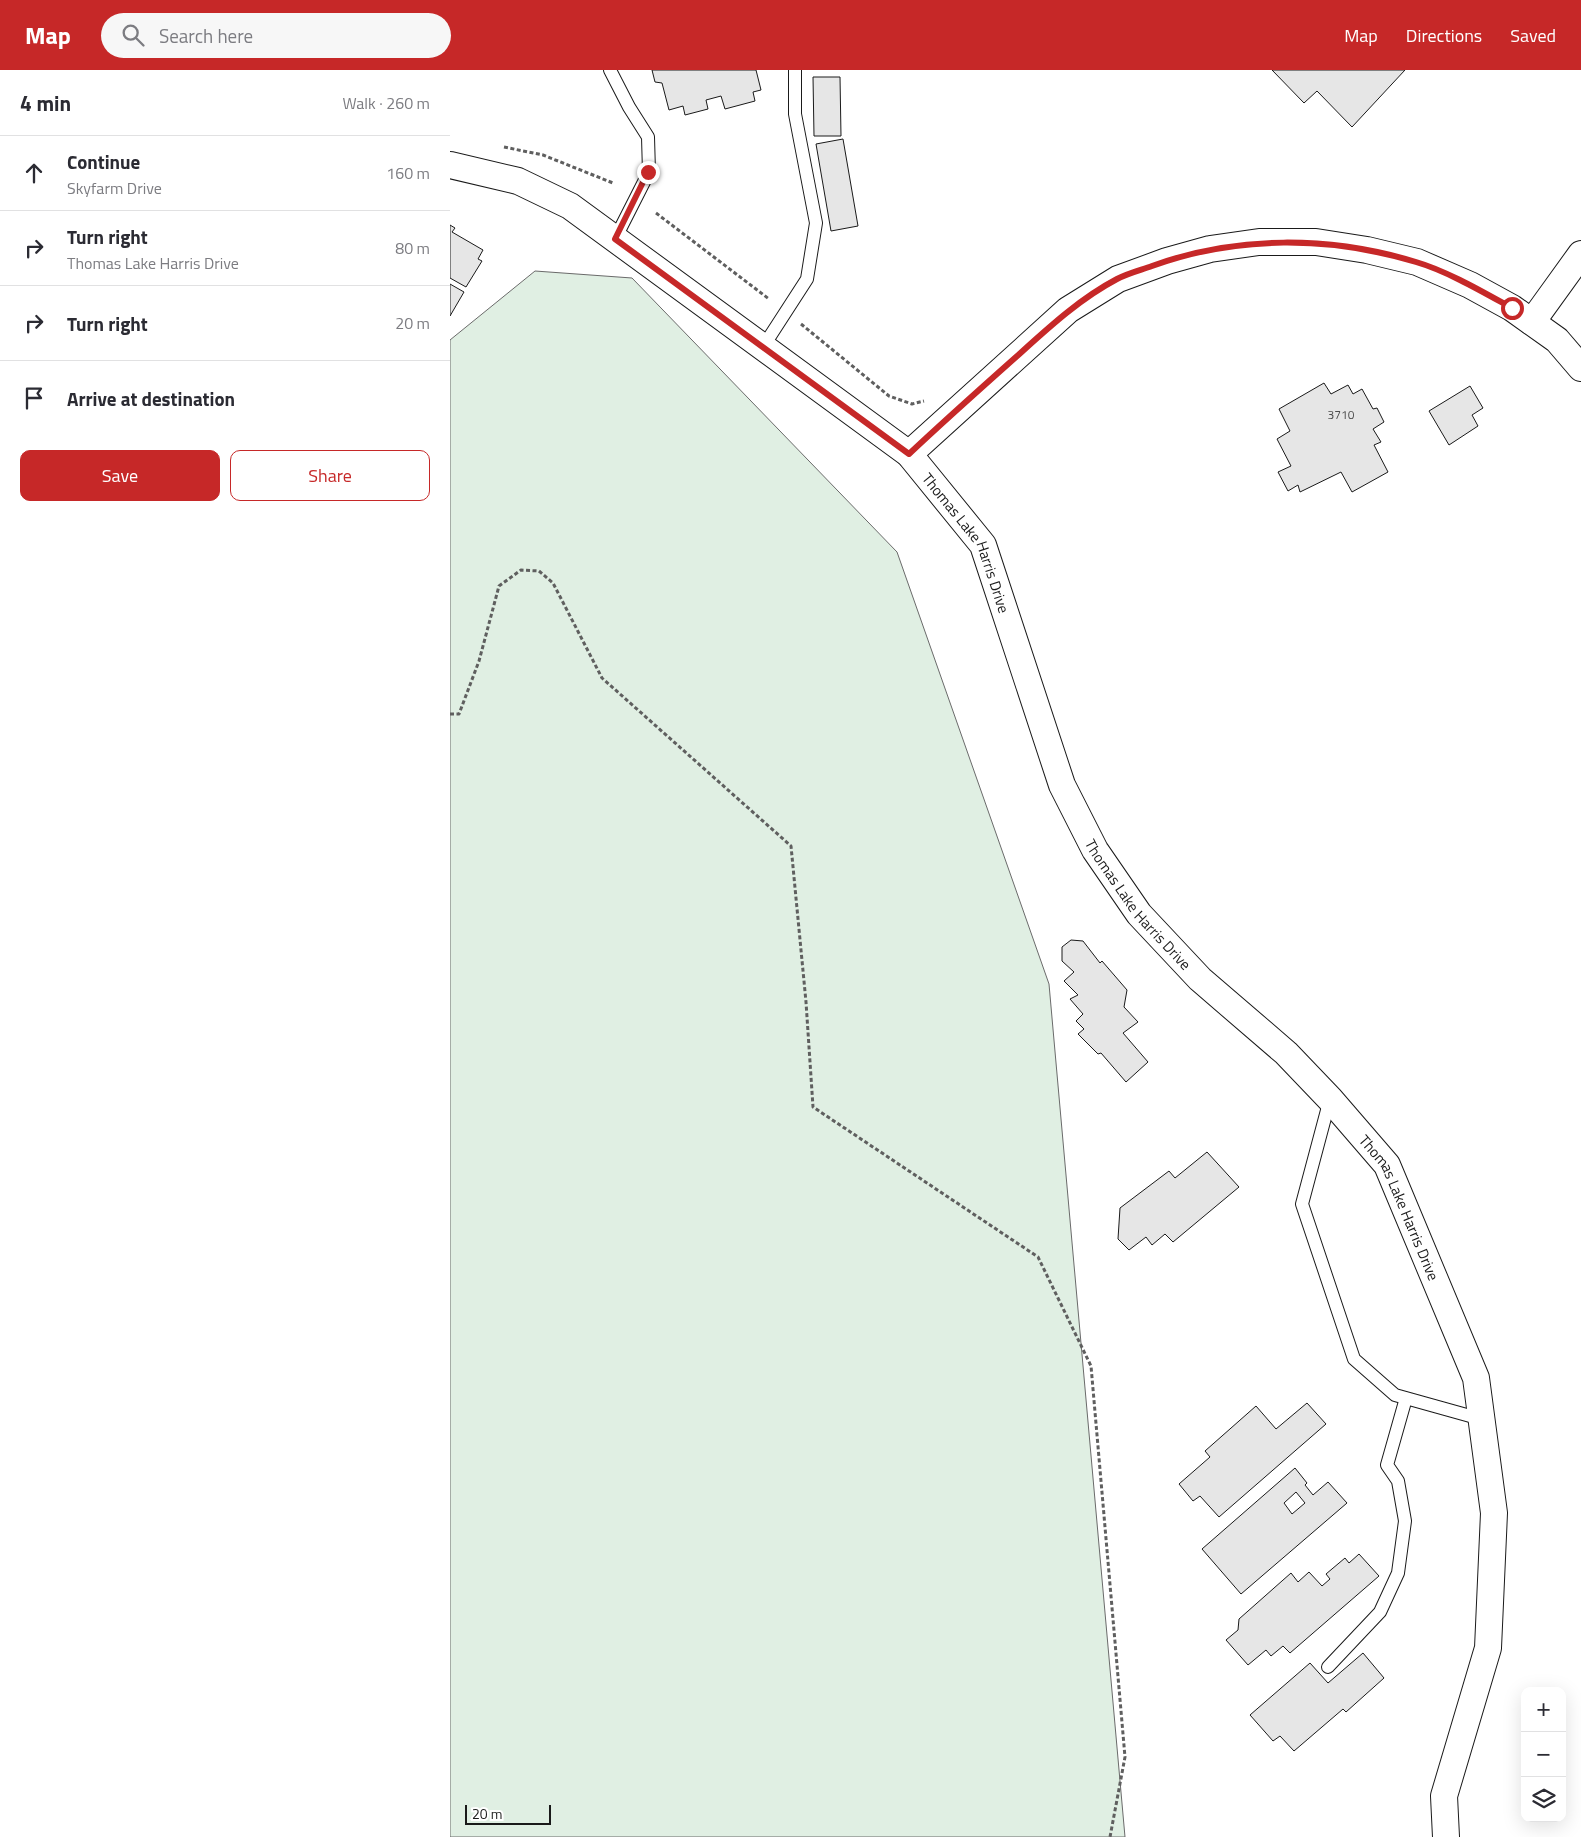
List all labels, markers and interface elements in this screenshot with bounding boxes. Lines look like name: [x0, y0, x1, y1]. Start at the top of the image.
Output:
search box: [101, 13, 451, 58]
text: Map: [25, 17, 71, 53]
icon: search: [119, 21, 147, 49]
text: Search here: [159, 21, 253, 50]
text: Map: [1344, 22, 1378, 49]
text: Directions: [1406, 22, 1482, 49]
text: Saved: [1510, 22, 1556, 49]
text: 4 min: [20, 87, 71, 119]
text: Walk · 260 m: [342, 91, 430, 115]
text: Continue: [67, 147, 140, 176]
icon: ahead: [20, 159, 48, 187]
text: 160 m: [386, 161, 430, 185]
route end: [637, 161, 660, 184]
text: Skyfarm Drive: [67, 176, 162, 200]
text: Turn right: [67, 222, 148, 251]
icon: right: [20, 234, 48, 262]
text: 80 m: [395, 236, 430, 260]
text: Thomas Lake Harris Drive: [67, 251, 239, 275]
route start: [1501, 297, 1524, 320]
icon: right: [20, 309, 48, 337]
text: Turn right: [67, 309, 148, 338]
text: 20 m: [395, 311, 430, 335]
icon: arrive: [20, 384, 48, 412]
text: Arrive at destination: [67, 384, 235, 413]
house number: 3710: [1328, 405, 1355, 424]
button: Save: [20, 450, 220, 501]
button: Share: [230, 450, 430, 501]
street label: Thomas Lake Harris Drive: [917, 467, 1016, 616]
street label: Thomas Lake Harris Drive: [1080, 835, 1197, 975]
street label: Thomas Lake Harris Drive: [1354, 1129, 1445, 1284]
map controls: [1521, 1687, 1566, 1822]
button: +: [1521, 1687, 1566, 1732]
button: −: [1521, 1732, 1566, 1777]
button: layers: [1521, 1777, 1566, 1822]
scale bar: [465, 1802, 551, 1825]
text: 20 m: [472, 1803, 502, 1824]

